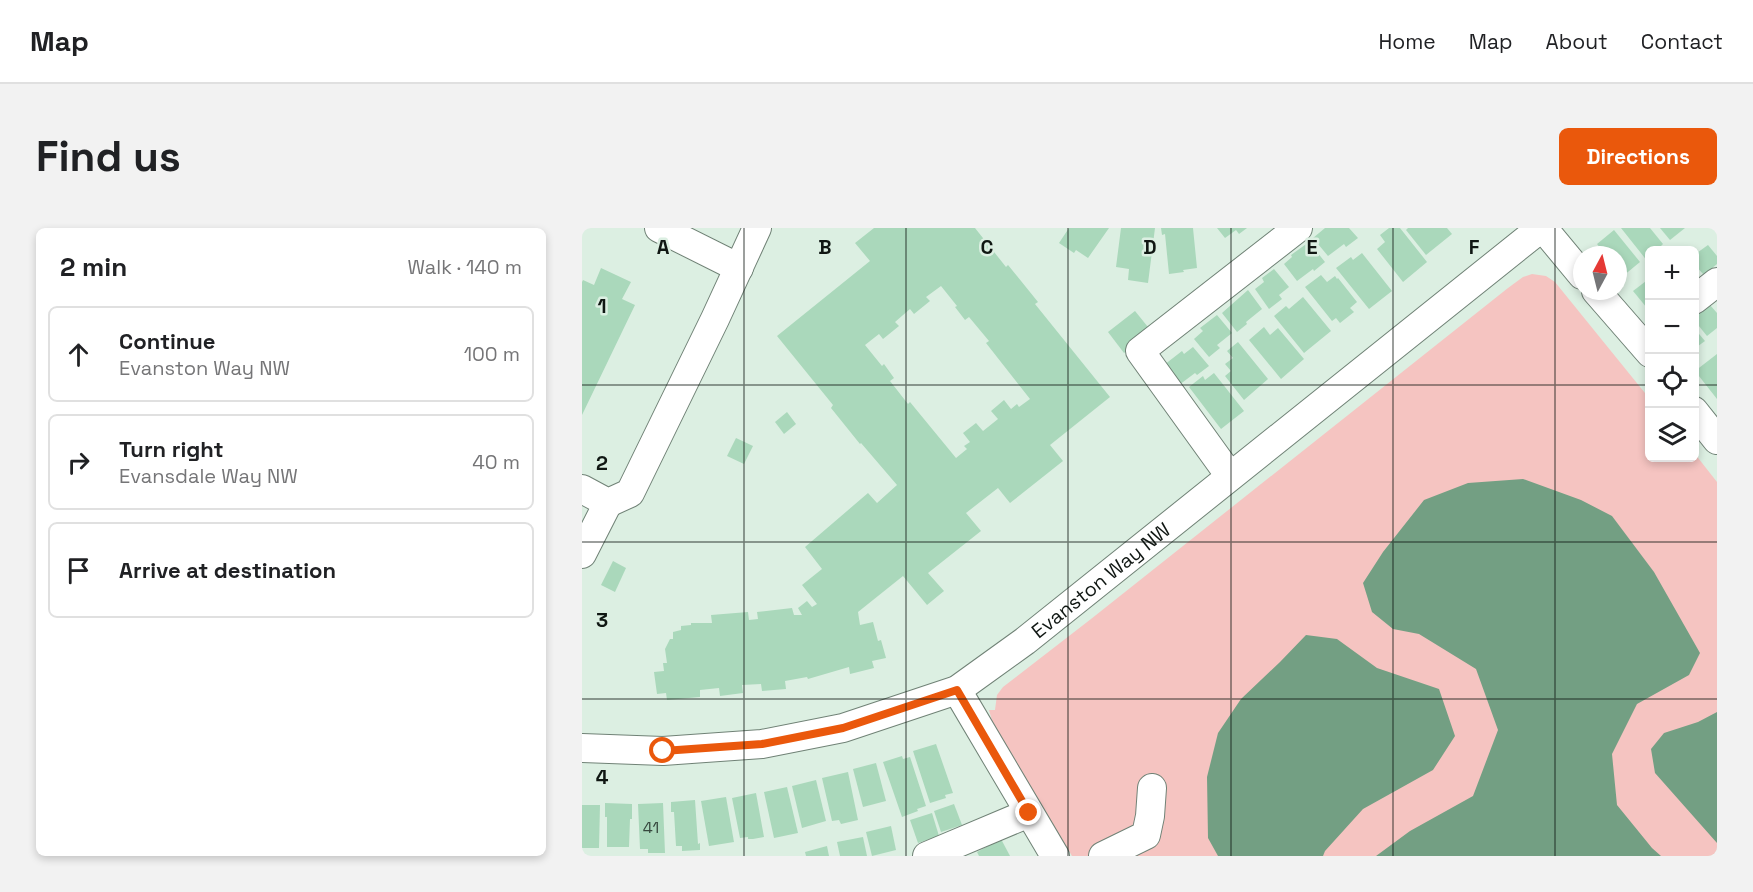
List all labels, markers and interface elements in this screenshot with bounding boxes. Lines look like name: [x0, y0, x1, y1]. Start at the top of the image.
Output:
text: Map: [30, 23, 89, 59]
text: Home: [1378, 28, 1436, 55]
text: Map: [1469, 28, 1513, 55]
text: About: [1546, 28, 1608, 55]
text: Contact: [1641, 28, 1723, 55]
button: Directions: [1559, 128, 1717, 185]
text: Find us: [36, 130, 181, 183]
text: A: [657, 234, 670, 260]
text: B: [818, 234, 832, 260]
text: C: [981, 234, 994, 260]
text: D: [1143, 234, 1157, 260]
text: E: [1306, 234, 1318, 260]
text: F: [1469, 234, 1480, 260]
north arrow: [1573, 246, 1627, 300]
map controls: [1645, 246, 1699, 462]
button: +: [1645, 246, 1699, 300]
text: 2 min: [60, 250, 127, 284]
text: Walk · 140 m: [408, 254, 522, 280]
text: 1: [597, 293, 607, 319]
button: −: [1645, 300, 1699, 354]
text: Continue: [119, 327, 215, 355]
icon: ahead: [62, 338, 95, 371]
text: 100 m: [464, 341, 520, 367]
button: locate: [1645, 354, 1699, 408]
text: Evanston Way NW: [119, 355, 290, 381]
button: layers: [1645, 408, 1699, 462]
text: Turn right: [119, 435, 224, 463]
icon: right: [62, 446, 95, 479]
text: 40 m: [472, 449, 520, 475]
text: 2: [596, 450, 608, 476]
text: Evansdale Way NW: [119, 463, 298, 489]
street label: Evanston Way NW: [1026, 517, 1176, 644]
icon: arrive: [62, 554, 95, 587]
text: Arrive at destination: [119, 556, 336, 584]
text: 3: [596, 607, 608, 633]
route start: [649, 737, 675, 763]
text: 4: [596, 764, 609, 790]
route end: [1015, 799, 1041, 825]
house number: 41: [643, 817, 659, 838]

